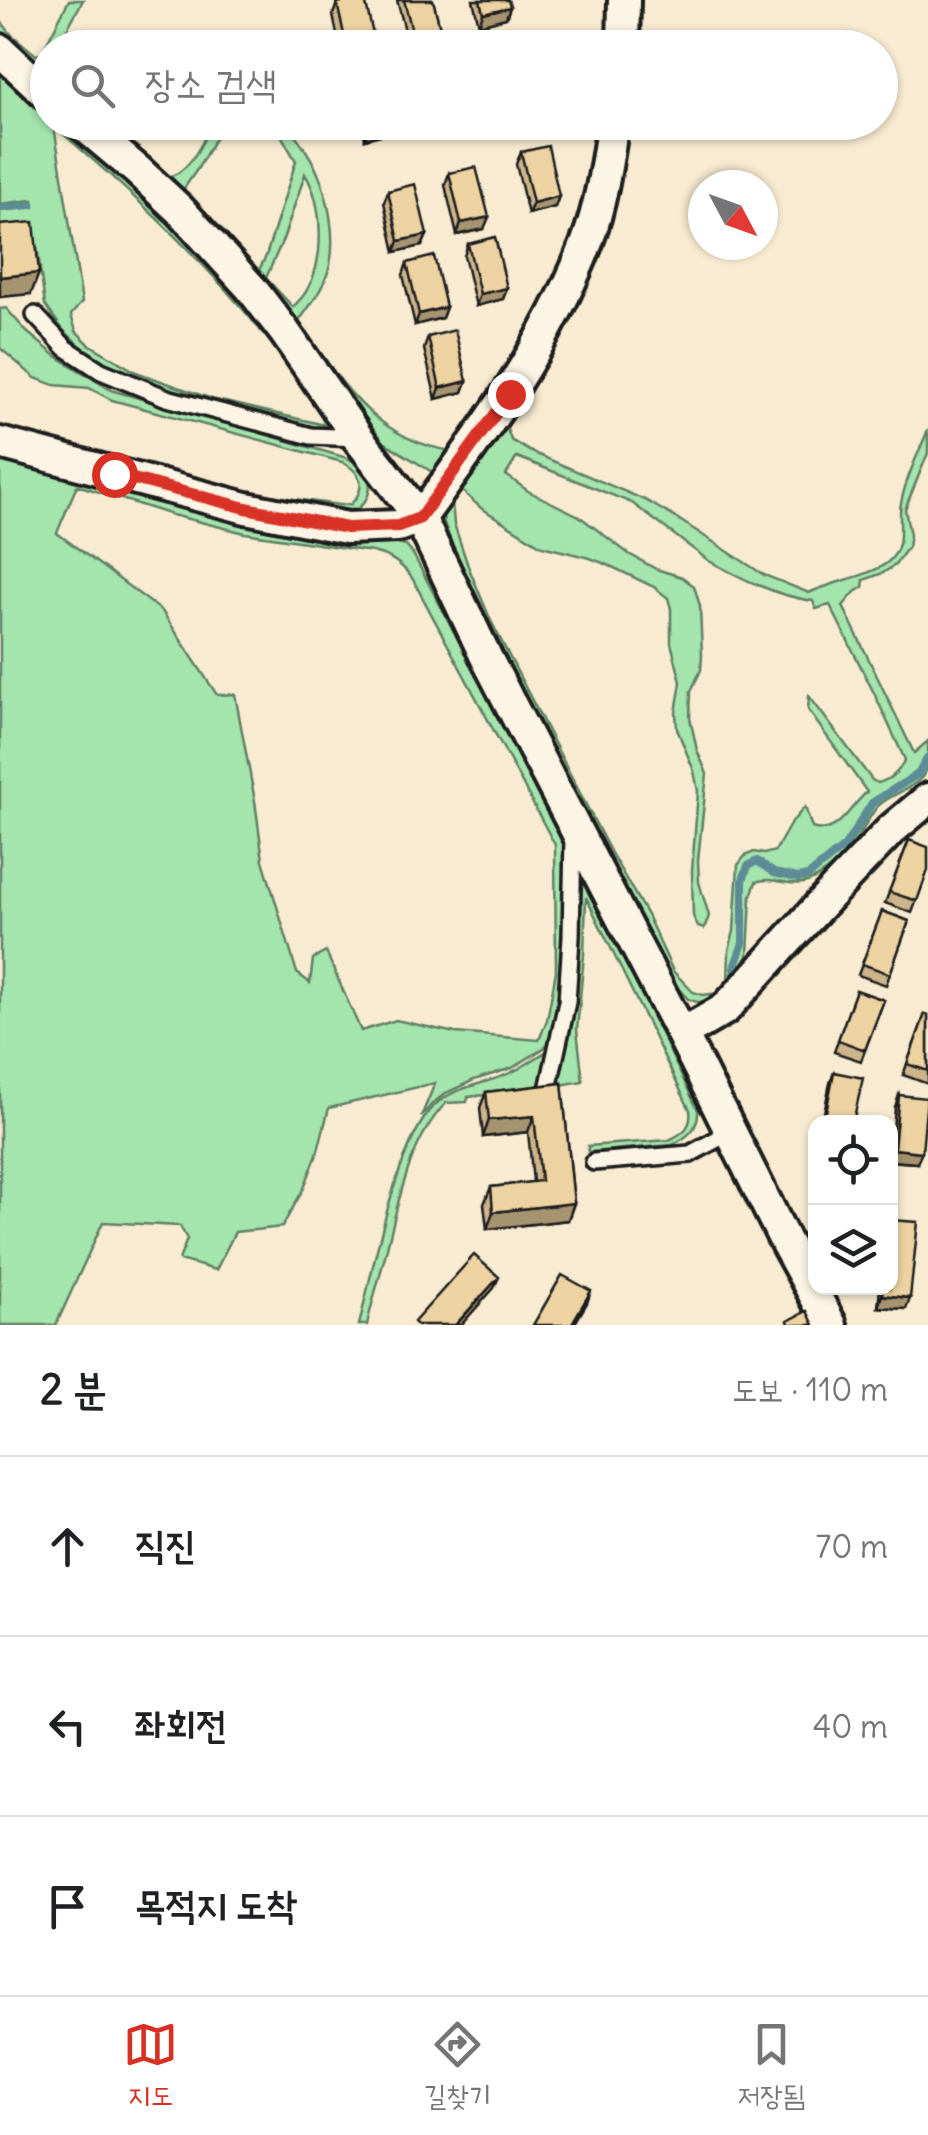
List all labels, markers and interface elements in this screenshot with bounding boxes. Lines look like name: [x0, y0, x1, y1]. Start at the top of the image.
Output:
search box: [30, 30, 898, 140]
icon: search: [65, 58, 120, 113]
text: 장소 검색: [145, 60, 276, 107]
north arrow: [688, 170, 778, 260]
route end: [488, 372, 534, 418]
route start: [92, 452, 138, 498]
map controls: [808, 1115, 898, 1295]
button: locate: [808, 1115, 898, 1205]
button: layers: [808, 1205, 898, 1295]
text: 2 분: [40, 1363, 107, 1415]
text: 도보 · 110 m: [732, 1369, 888, 1410]
icon: ahead: [40, 1519, 95, 1574]
text: 직진: [135, 1521, 196, 1568]
text: 70 m: [816, 1526, 888, 1567]
icon: left: [40, 1699, 95, 1754]
text: 좌회전: [135, 1701, 227, 1748]
text: 40 m: [813, 1706, 888, 1747]
icon: arrive: [40, 1879, 95, 1934]
text: 목적지 도착: [135, 1881, 297, 1928]
tab: 지도: [123, 2017, 178, 2115]
tab: 길찾기: [424, 2017, 492, 2115]
tab: 저장됨: [737, 2017, 805, 2115]

